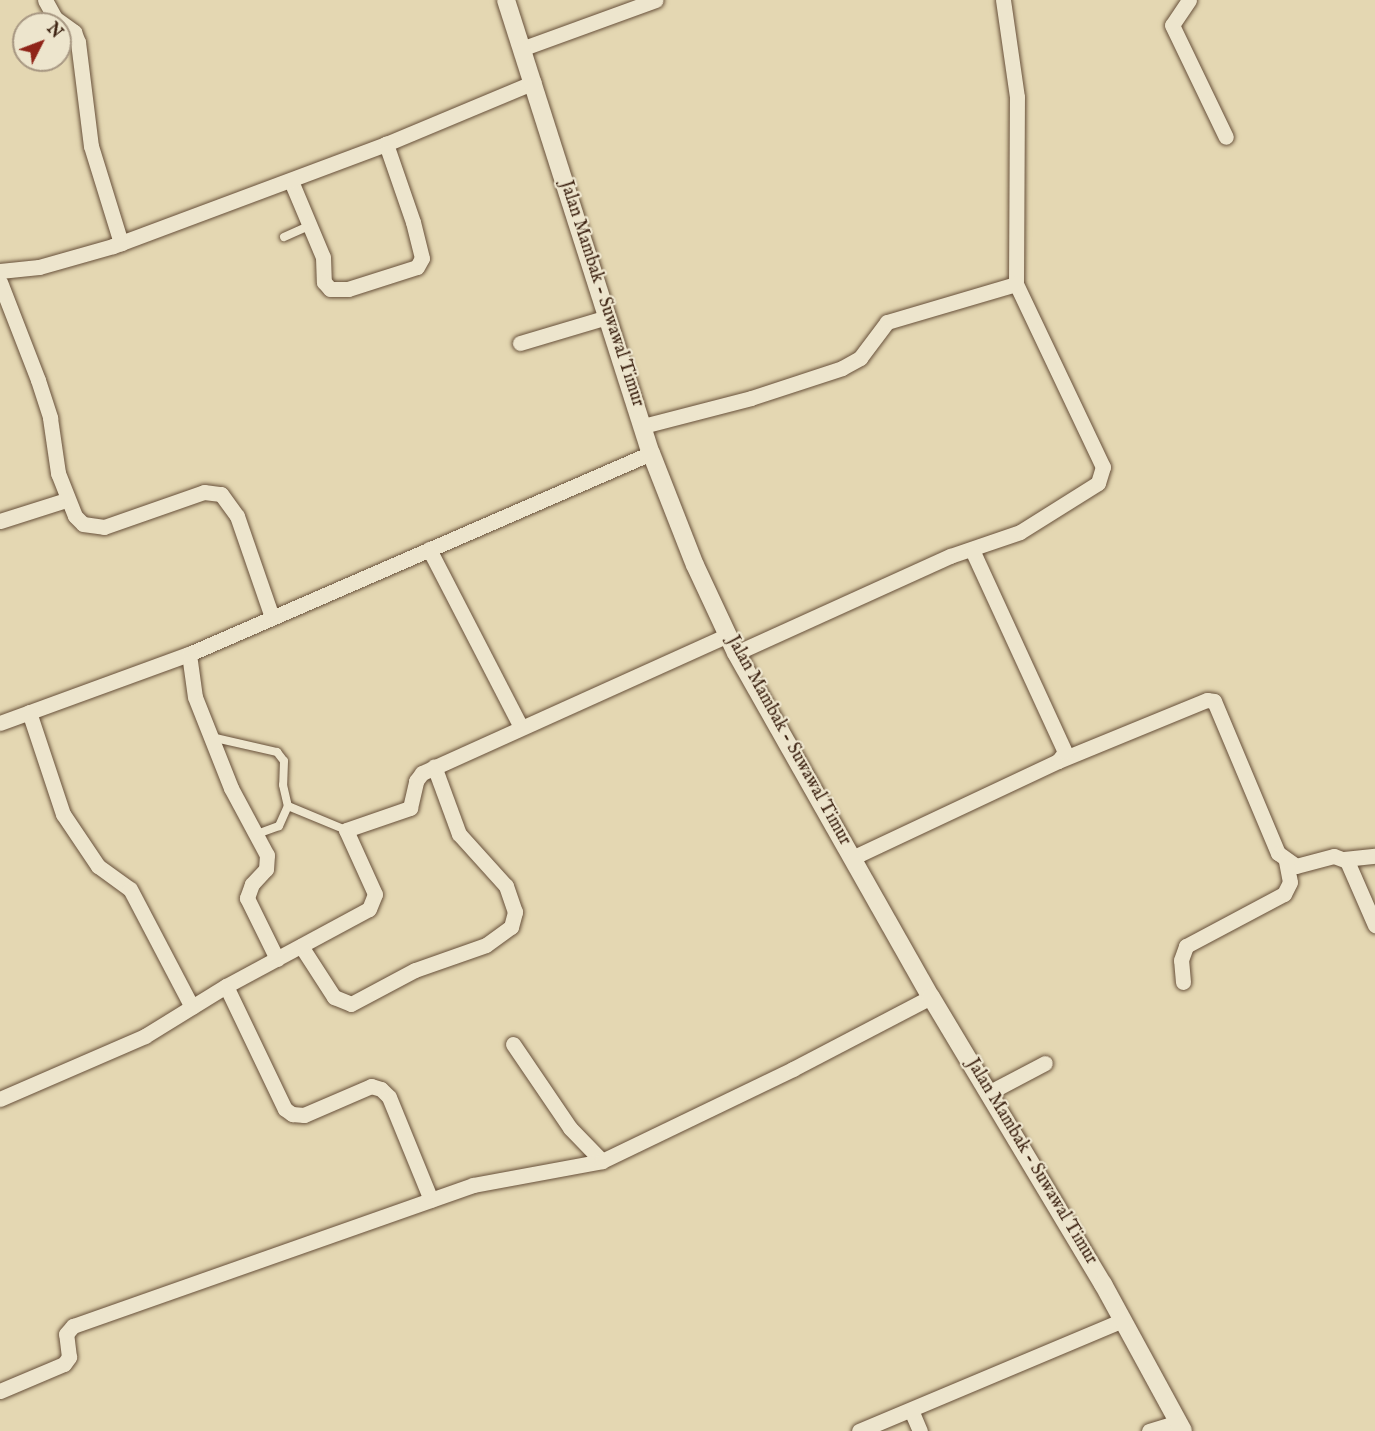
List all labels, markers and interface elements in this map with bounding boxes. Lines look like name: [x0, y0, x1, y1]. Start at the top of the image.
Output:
north arrow: [12, 12, 72, 72]
text: N: [42, 19, 66, 43]
street label: Jalan Mambak - Suwawal Timur: [554, 178, 648, 410]
street label: Jalan Mambak - Suwawal Timur: [721, 632, 855, 850]
street label: Jalan Mambak - Suwawal Timur: [961, 1055, 1101, 1269]

